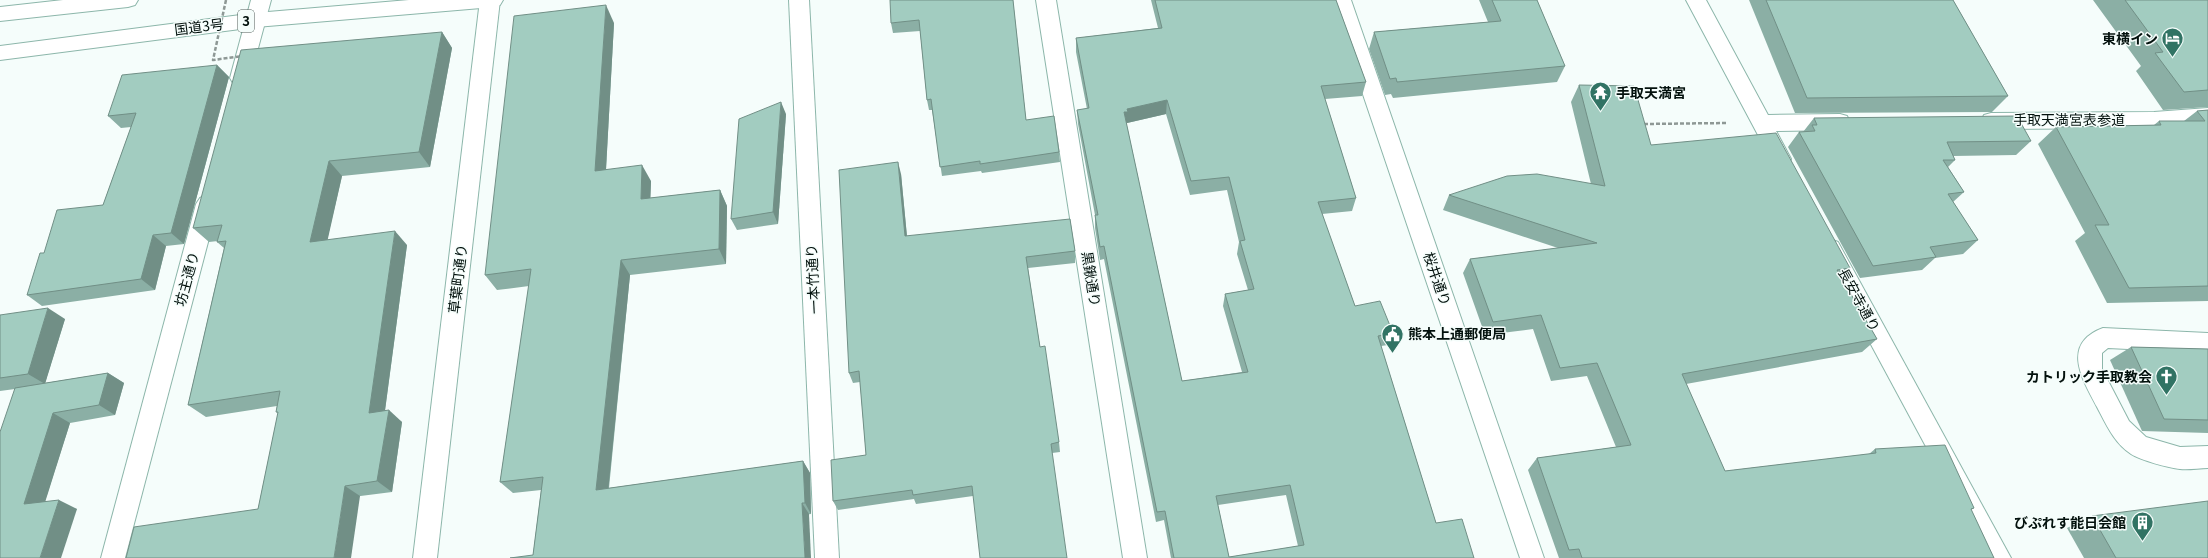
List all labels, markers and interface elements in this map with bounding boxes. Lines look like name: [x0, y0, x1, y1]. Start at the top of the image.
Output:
road number: 3: [238, 10, 254, 32]
street label: 国道3号: [173, 13, 225, 39]
hotel icon: 東横イン: [2160, 26, 2186, 59]
place label: 東横イン: [2102, 28, 2158, 48]
temple icon: 手取天満宮: [1588, 80, 1614, 113]
place label: 手取天満宮: [1616, 82, 1686, 102]
street label: 手取天満宮表参道: [2013, 109, 2125, 129]
street label: 草葉町通り: [443, 243, 471, 315]
street label: 一本竹通り: [800, 244, 824, 315]
street label: 坊主通り: [169, 249, 203, 308]
street label: 桜井通り: [1419, 249, 1457, 308]
street label: 黒鍬通り: [1078, 250, 1106, 308]
street label: 長安寺通り: [1834, 264, 1886, 335]
public building icon: 熊本上通郵便局: [1379, 321, 1405, 354]
place label: 熊本上通郵便局: [1408, 323, 1506, 343]
church icon: カトリック手取教会: [2154, 364, 2180, 397]
place label: カトリック手取教会: [2026, 366, 2152, 386]
building icon: びぷれす能日会館: [2129, 510, 2155, 543]
place label: びぷれす能日会館: [2014, 512, 2126, 532]

